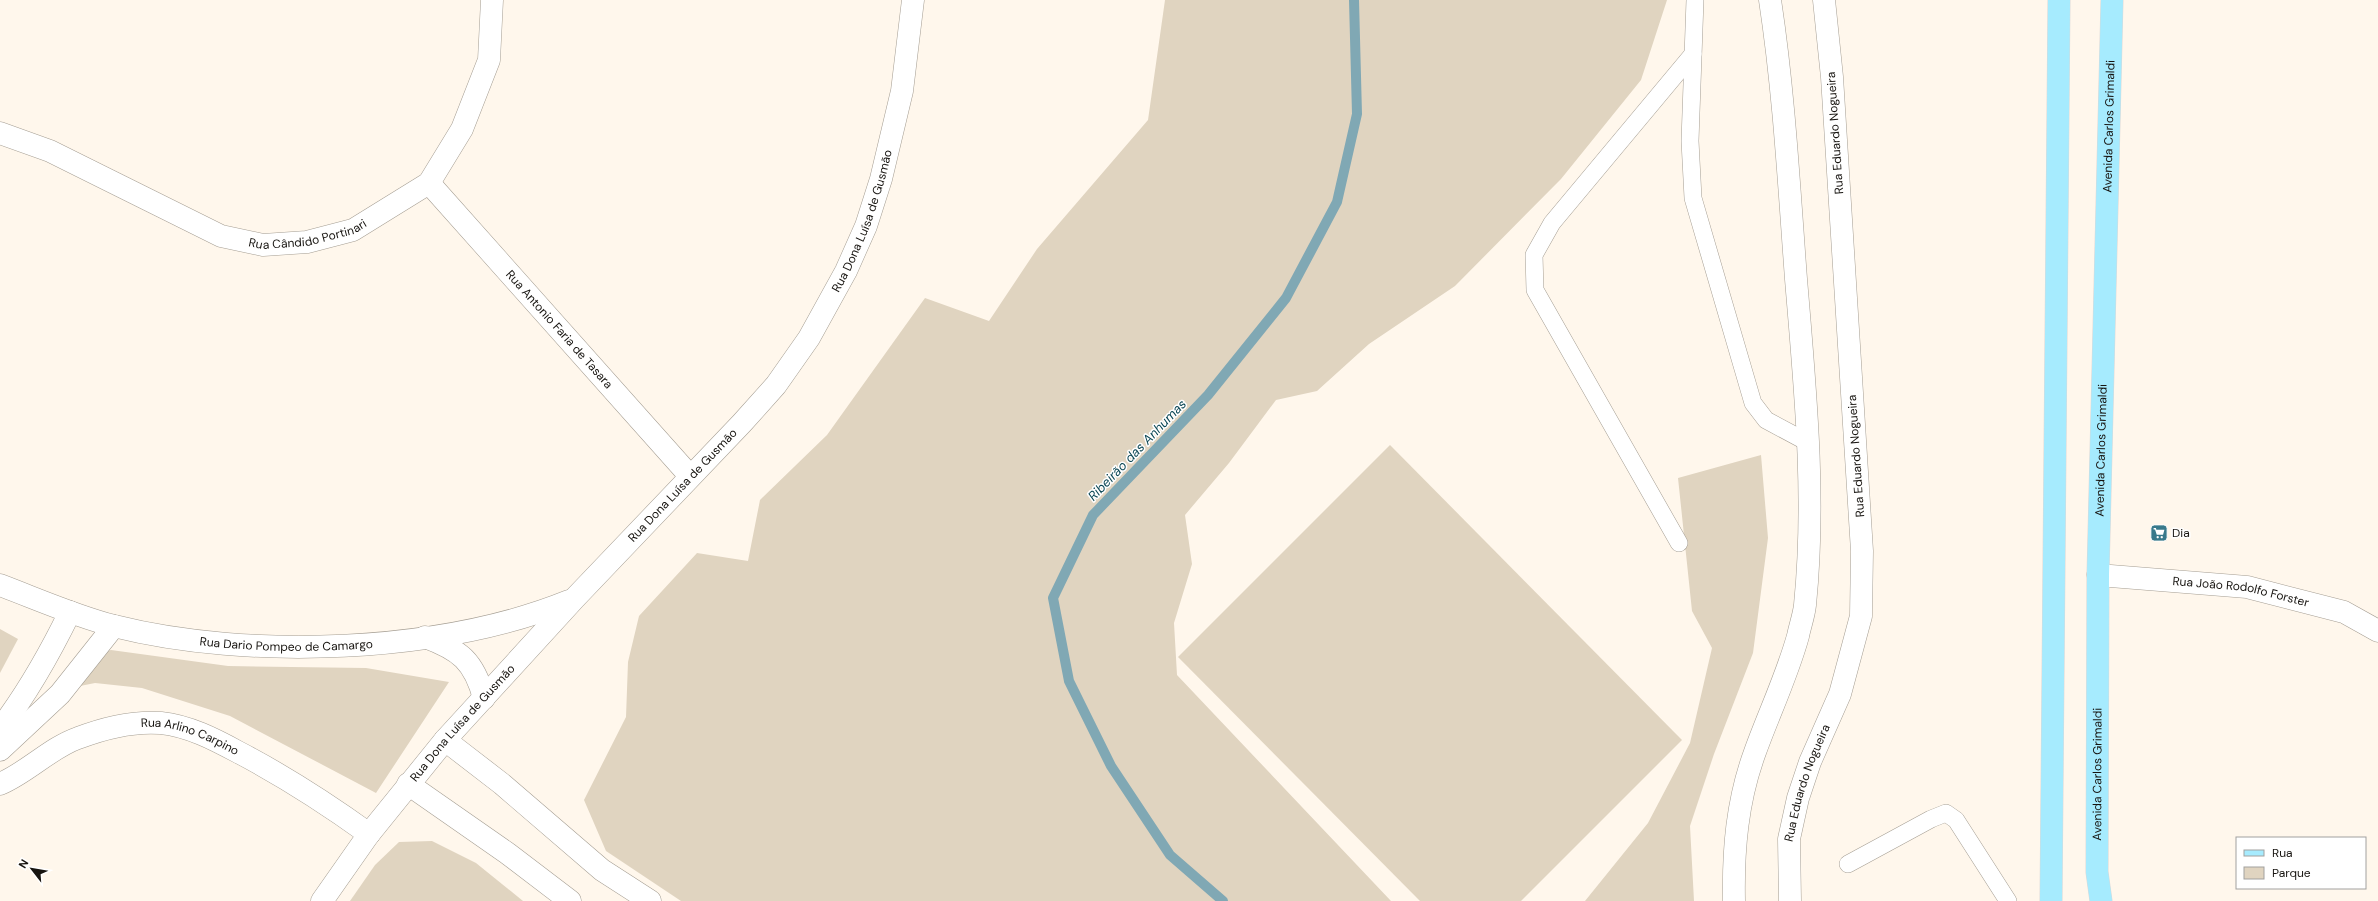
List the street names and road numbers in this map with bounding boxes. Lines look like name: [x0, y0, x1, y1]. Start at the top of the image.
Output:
street label: Avenida Carlos Grimaldi: [2099, 60, 2119, 193]
street label: Rua Eduardo Nogueira: [1823, 71, 1847, 195]
street label: Rua Dona Luísa de Gusmão: [828, 148, 896, 295]
street label: Rua Cândido Portinari: [247, 215, 370, 253]
street label: Rua Antonio Faria de Tasara: [502, 267, 616, 392]
street label: Avenida Carlos Grimaldi: [2091, 384, 2111, 517]
street label: Rua Eduardo Nogueira: [1844, 394, 1868, 518]
street label: Rua Dona Luísa de Gusmão: [624, 425, 741, 546]
street label: Rua João Rodolfo Forster: [2172, 573, 2311, 611]
street label: Rua Dario Pompeo de Camargo: [199, 633, 373, 655]
street label: Rua Dona Luísa de Gusmão: [406, 661, 518, 785]
street label: Avenida Carlos Grimaldi: [2089, 708, 2106, 841]
street label: Rua Arlino Carpino: [140, 715, 242, 759]
street label: Rua Eduardo Nogueira: [1781, 722, 1834, 843]

